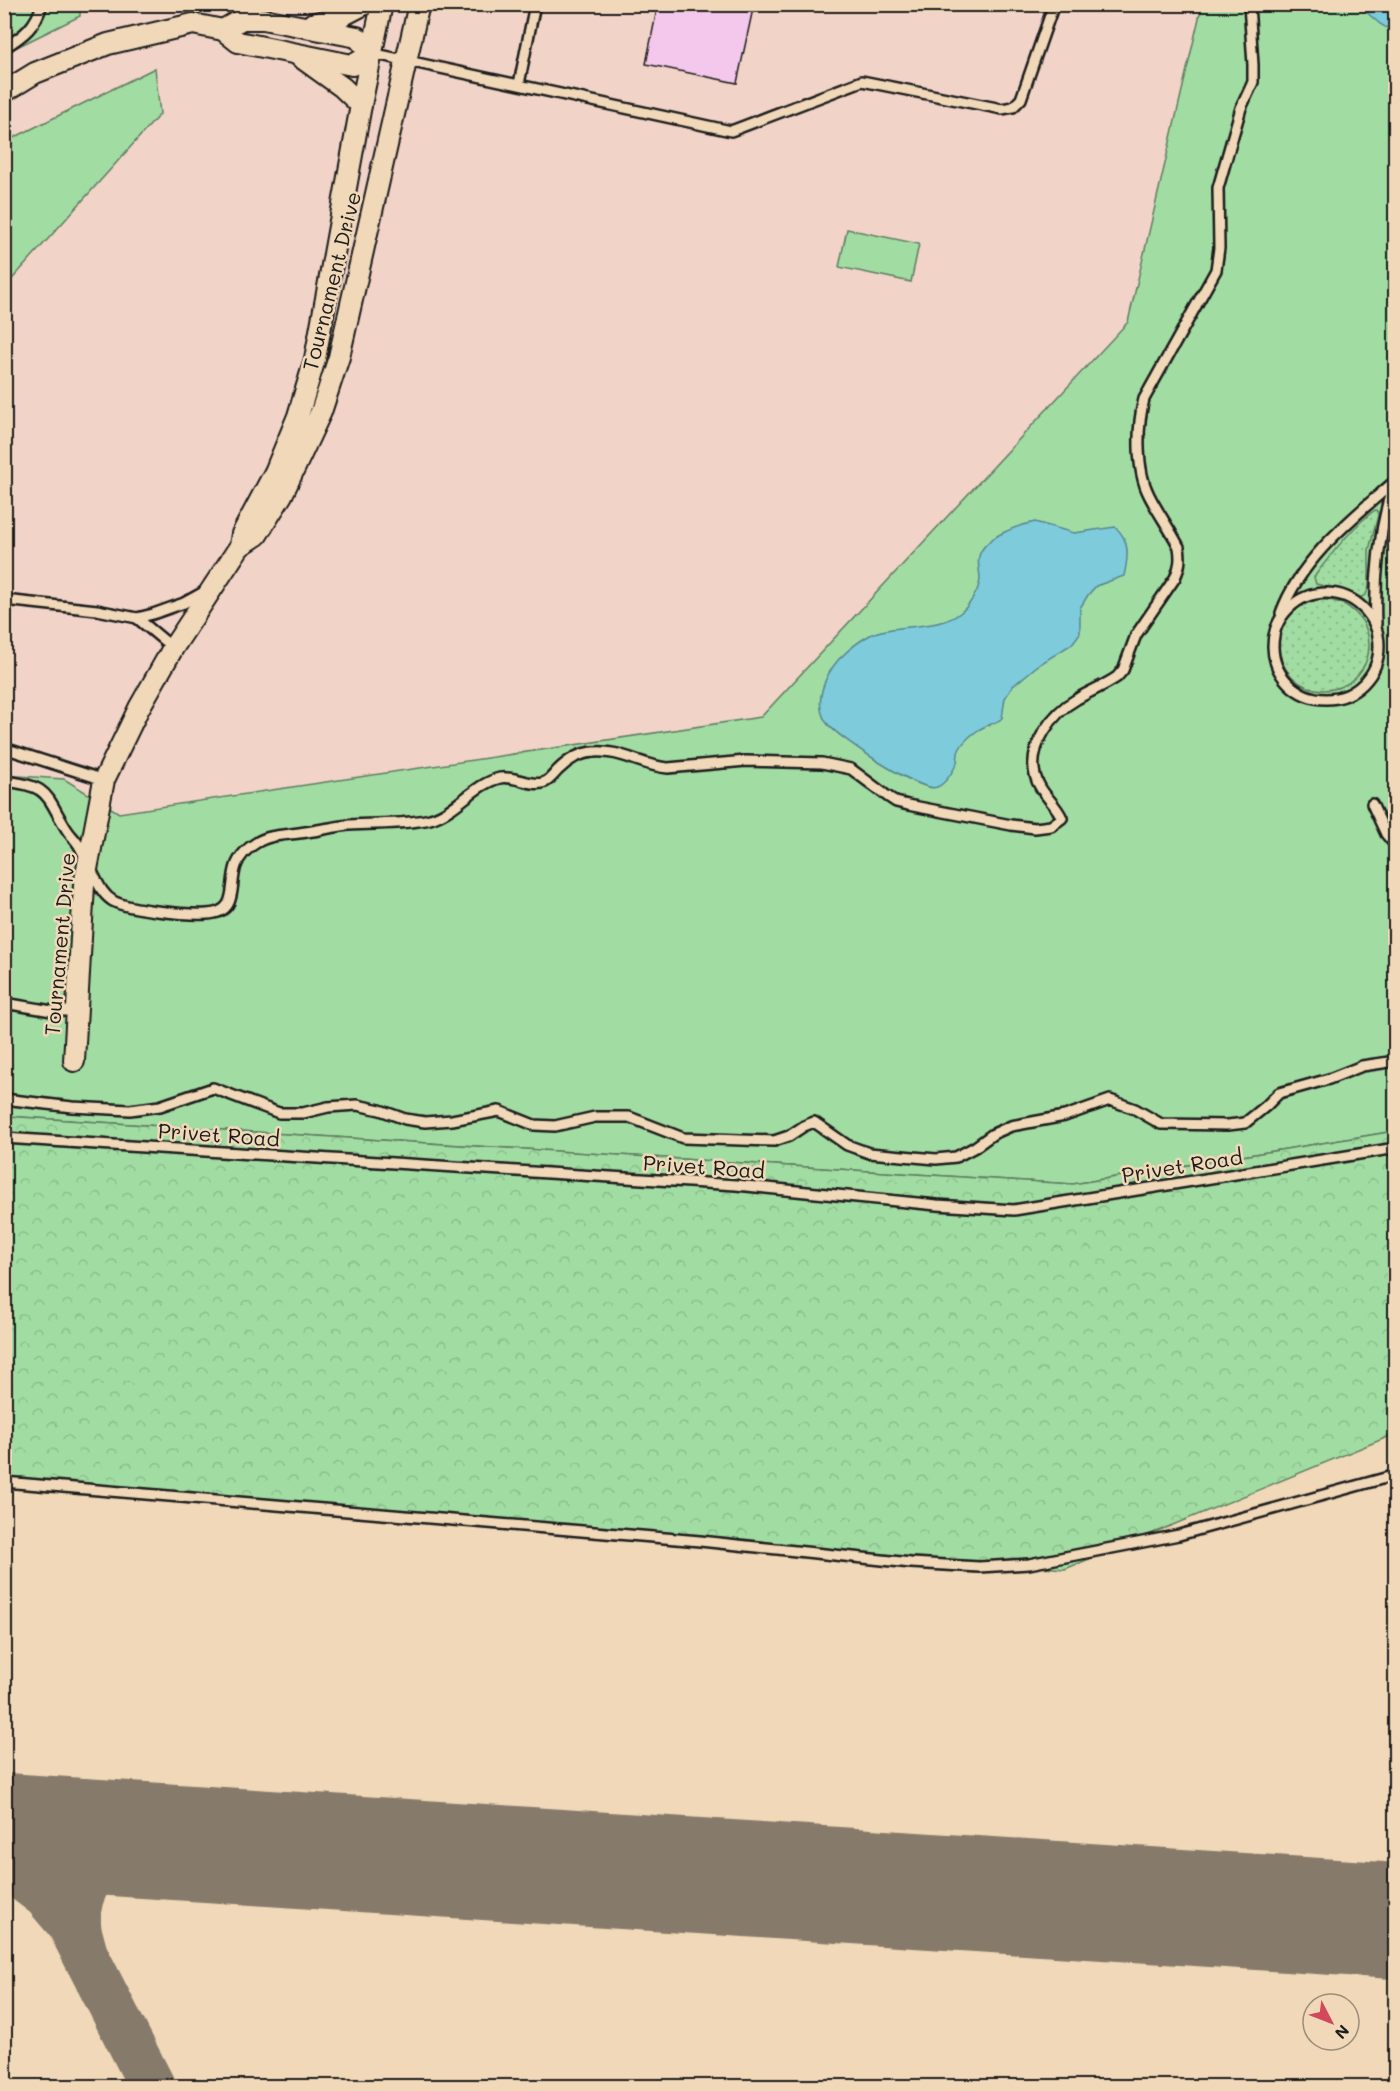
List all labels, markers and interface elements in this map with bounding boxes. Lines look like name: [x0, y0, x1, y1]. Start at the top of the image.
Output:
street label: Tournament Drive: [296, 189, 366, 373]
street label: Tournament Drive: [38, 851, 80, 1037]
street label: Privet Road: [157, 1116, 281, 1152]
street label: Privet Road: [1120, 1142, 1244, 1188]
street label: Privet Road: [642, 1148, 766, 1184]
north arrow: [1301, 1992, 1361, 2052]
text: N: [1331, 2021, 1354, 2044]

